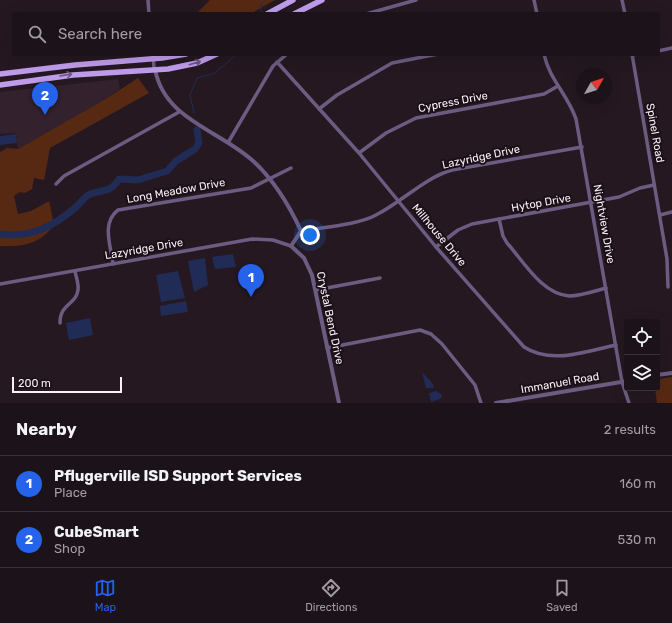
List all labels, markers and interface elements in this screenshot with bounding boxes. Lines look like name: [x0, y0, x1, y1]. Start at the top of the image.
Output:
search box: [12, 12, 660, 56]
icon: search: [26, 23, 48, 45]
text: Search here: [58, 25, 142, 43]
one-way arrow: [189, 59, 202, 66]
north arrow: [576, 68, 612, 104]
one-way arrow: [59, 72, 72, 79]
pin: 2: [32, 82, 58, 115]
street label: Cypress Drive: [417, 89, 489, 115]
street label: Spinel Road: [643, 102, 667, 164]
street label: Lazyridge Drive: [441, 142, 521, 172]
street label: Long Meadow Drive: [126, 176, 226, 206]
street label: Nightview Drive: [591, 183, 617, 265]
street label: Hytop Drive: [510, 191, 572, 215]
street label: Millhouse Drive: [409, 201, 469, 269]
your location: [300, 225, 320, 245]
street label: Lazyridge Drive: [104, 236, 184, 262]
pin: 1: [238, 264, 264, 297]
street label: Crystal Bend Drive: [314, 270, 346, 366]
map controls: [624, 319, 660, 391]
button: locate: [624, 319, 660, 355]
button: layers: [624, 355, 660, 391]
street label: Immanuel Road: [520, 370, 600, 396]
scale bar: [12, 375, 122, 394]
text: 200 m: [18, 377, 51, 390]
text: Nearby: [16, 419, 77, 439]
text: 2 results: [604, 422, 656, 437]
text: Pflugerville ISD Support Services: [54, 467, 302, 485]
text: 1: [26, 476, 32, 491]
text: 160 m: [620, 476, 656, 491]
text: Place: [54, 485, 87, 500]
text: CubeSmart: [54, 523, 139, 541]
text: 2: [25, 532, 33, 547]
text: 530 m: [617, 532, 656, 547]
text: Shop: [54, 541, 85, 556]
tab: Map: [94, 577, 116, 614]
tab: Directions: [305, 577, 357, 614]
tab: Saved: [546, 577, 578, 614]

